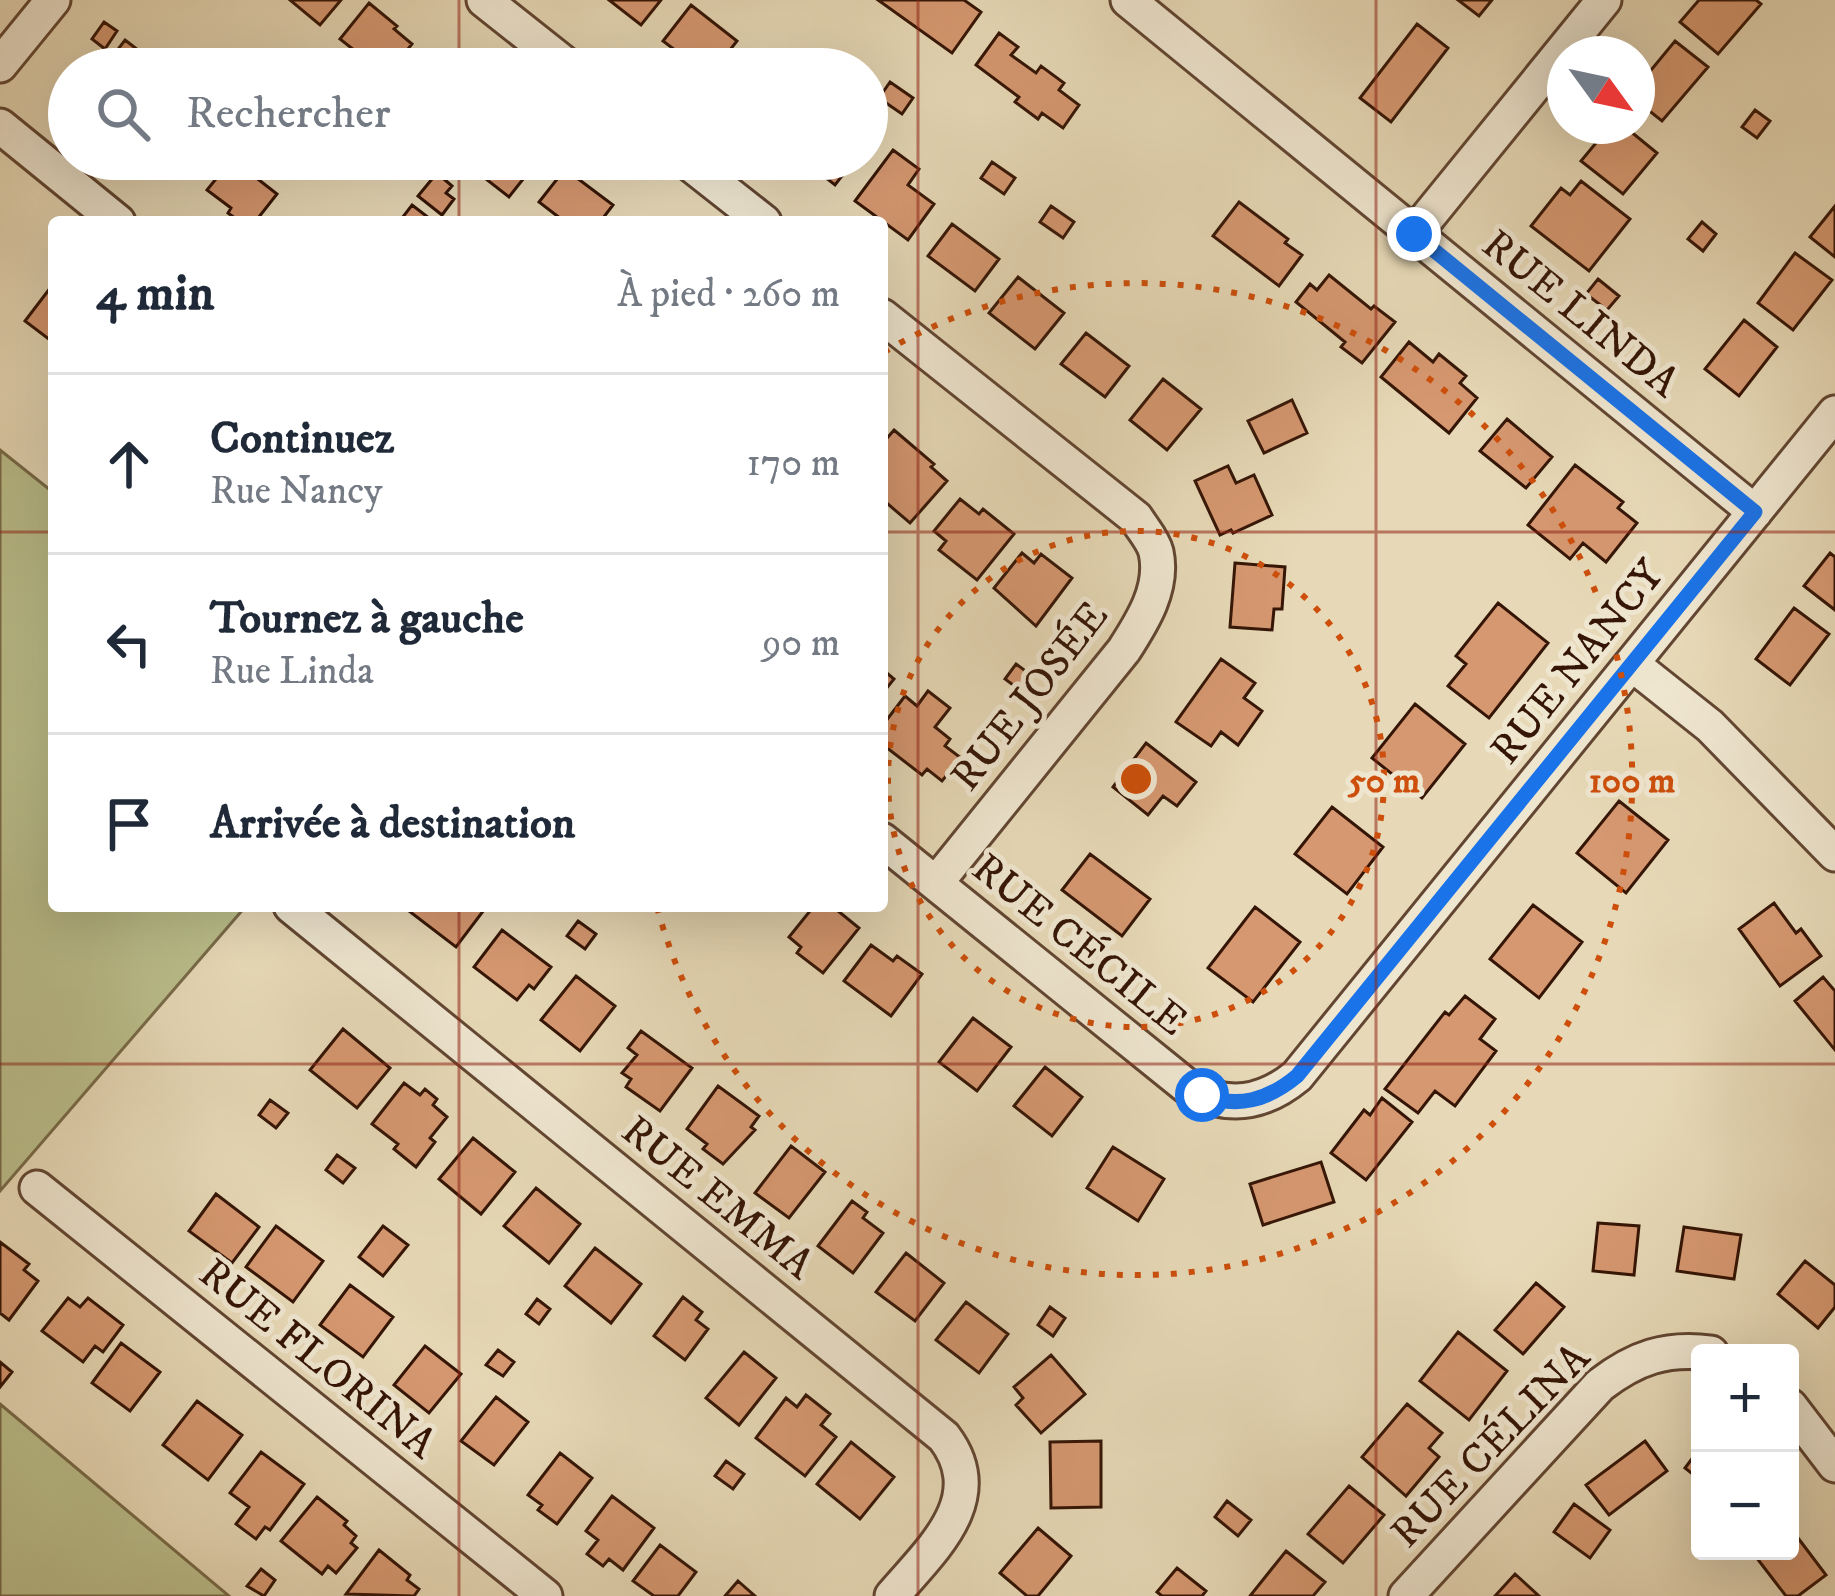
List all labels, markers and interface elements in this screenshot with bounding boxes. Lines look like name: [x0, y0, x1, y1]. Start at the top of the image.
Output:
north arrow: [1547, 36, 1655, 144]
search box: [48, 48, 888, 180]
icon: search: [90, 81, 156, 147]
text: Rechercher: [186, 86, 391, 142]
route end: [1387, 207, 1441, 261]
street label: RUE LINDA: [1471, 219, 1690, 410]
text: 4 min: [96, 262, 214, 326]
text: À pied · 260 m: [617, 270, 840, 319]
text: Continuez: [210, 411, 394, 467]
icon: ahead: [96, 431, 162, 497]
text: 170 m: [746, 439, 840, 488]
text: Rue Nancy: [210, 467, 382, 516]
street label: RUE NANCY: [1480, 550, 1677, 775]
text: Tournez à gauche: [210, 591, 524, 647]
street label: RUE JOSÉE: [939, 591, 1120, 802]
icon: left: [96, 611, 162, 677]
text: 90 m: [762, 619, 840, 668]
text: Rue Linda: [210, 647, 374, 696]
centre of rings: [1115, 758, 1157, 800]
text: 50 m: [1347, 759, 1420, 804]
text: 100 m: [1589, 759, 1675, 804]
icon: arrive: [96, 791, 162, 857]
text: Arrivée à destination: [210, 796, 575, 852]
street label: RUE CÉCILE: [961, 842, 1198, 1048]
route start: [1175, 1068, 1229, 1122]
street label: RUE EMMA: [611, 1105, 824, 1292]
street label: RUE FLORINA: [188, 1248, 447, 1471]
street label: RUE CÉLINA: [1380, 1331, 1602, 1559]
map controls: [1691, 1344, 1799, 1560]
button: +: [1691, 1344, 1799, 1452]
button: −: [1691, 1452, 1799, 1560]

